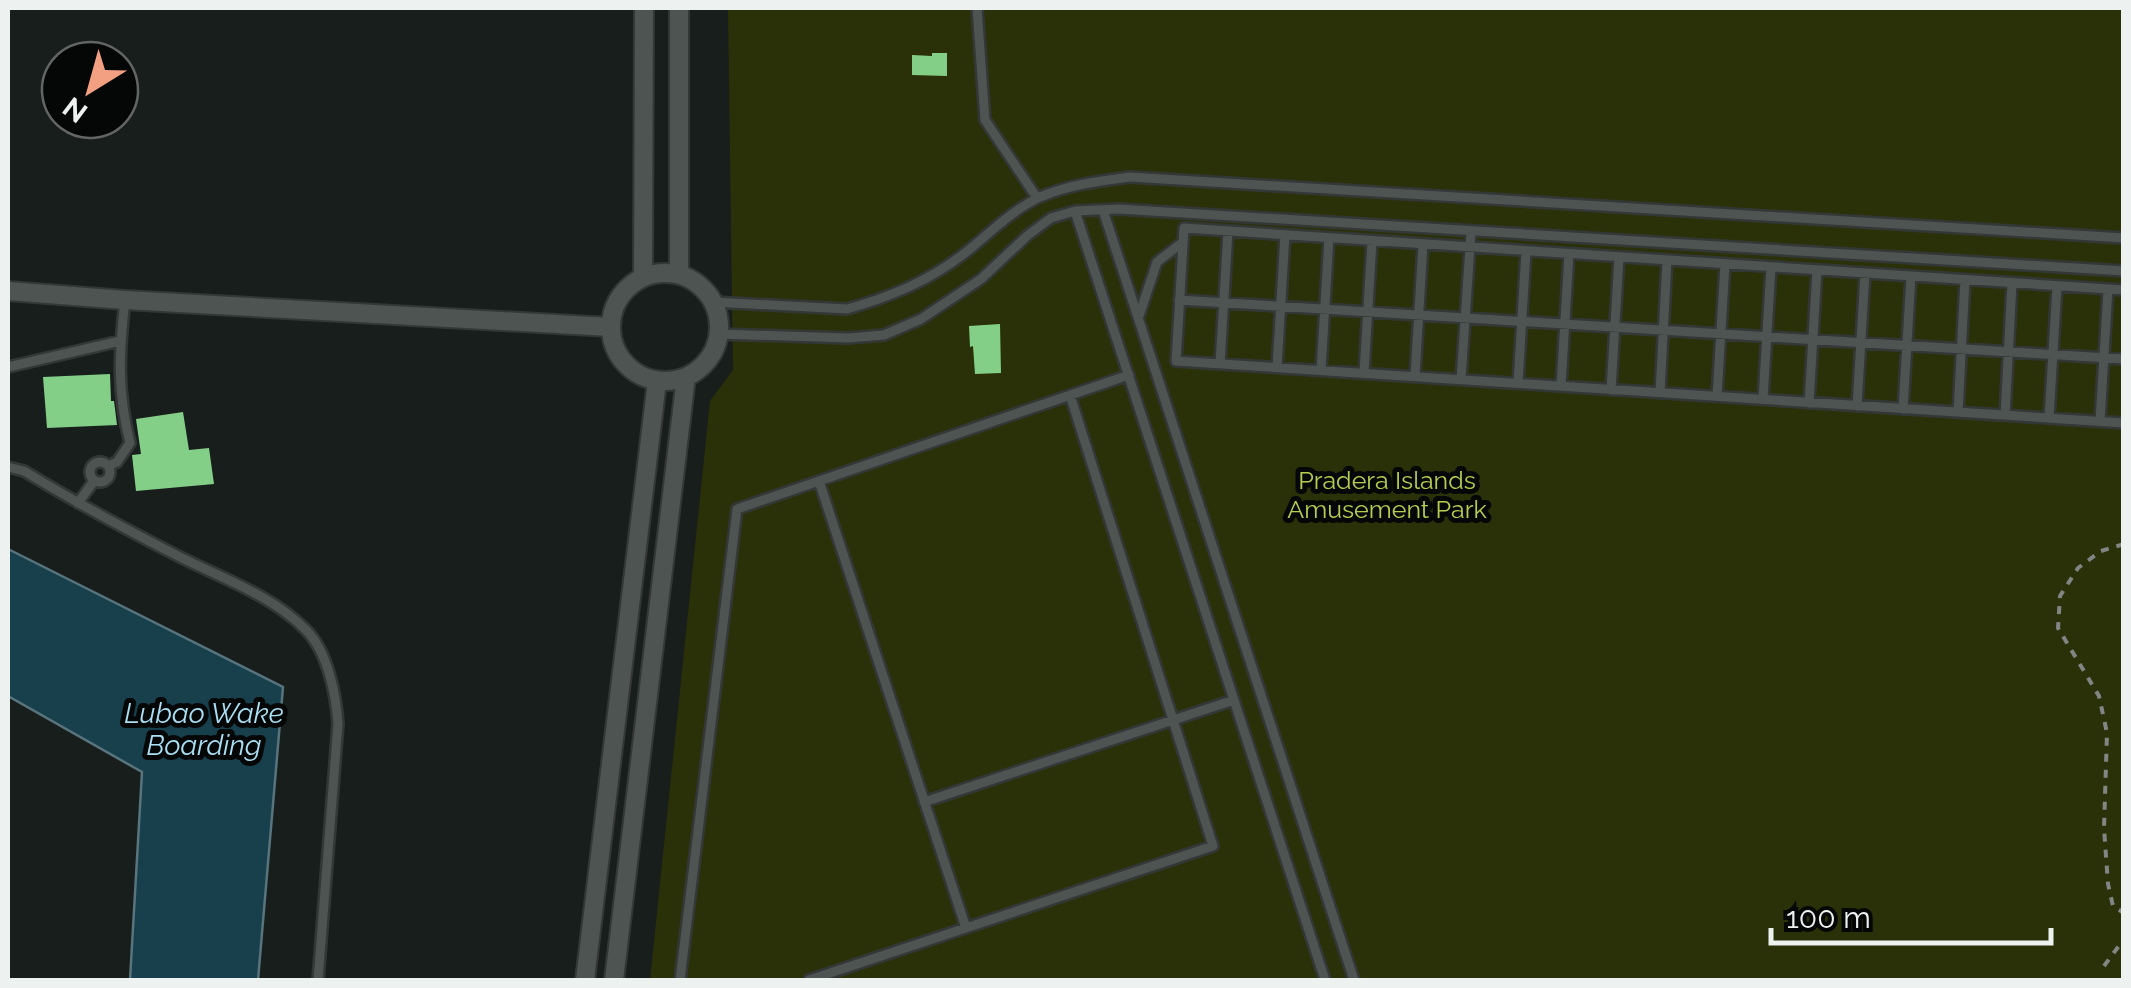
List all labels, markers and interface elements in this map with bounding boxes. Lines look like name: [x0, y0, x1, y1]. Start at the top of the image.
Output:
north arrow: [40, 40, 140, 140]
text: N: [57, 90, 94, 129]
park label: Pradera Islands Amusement Park: [1287, 465, 1487, 524]
water label: Lubao Wake Boarding: [124, 697, 284, 762]
scale bar: [1771, 883, 2051, 945]
text: 100 m: [1786, 900, 1871, 935]

